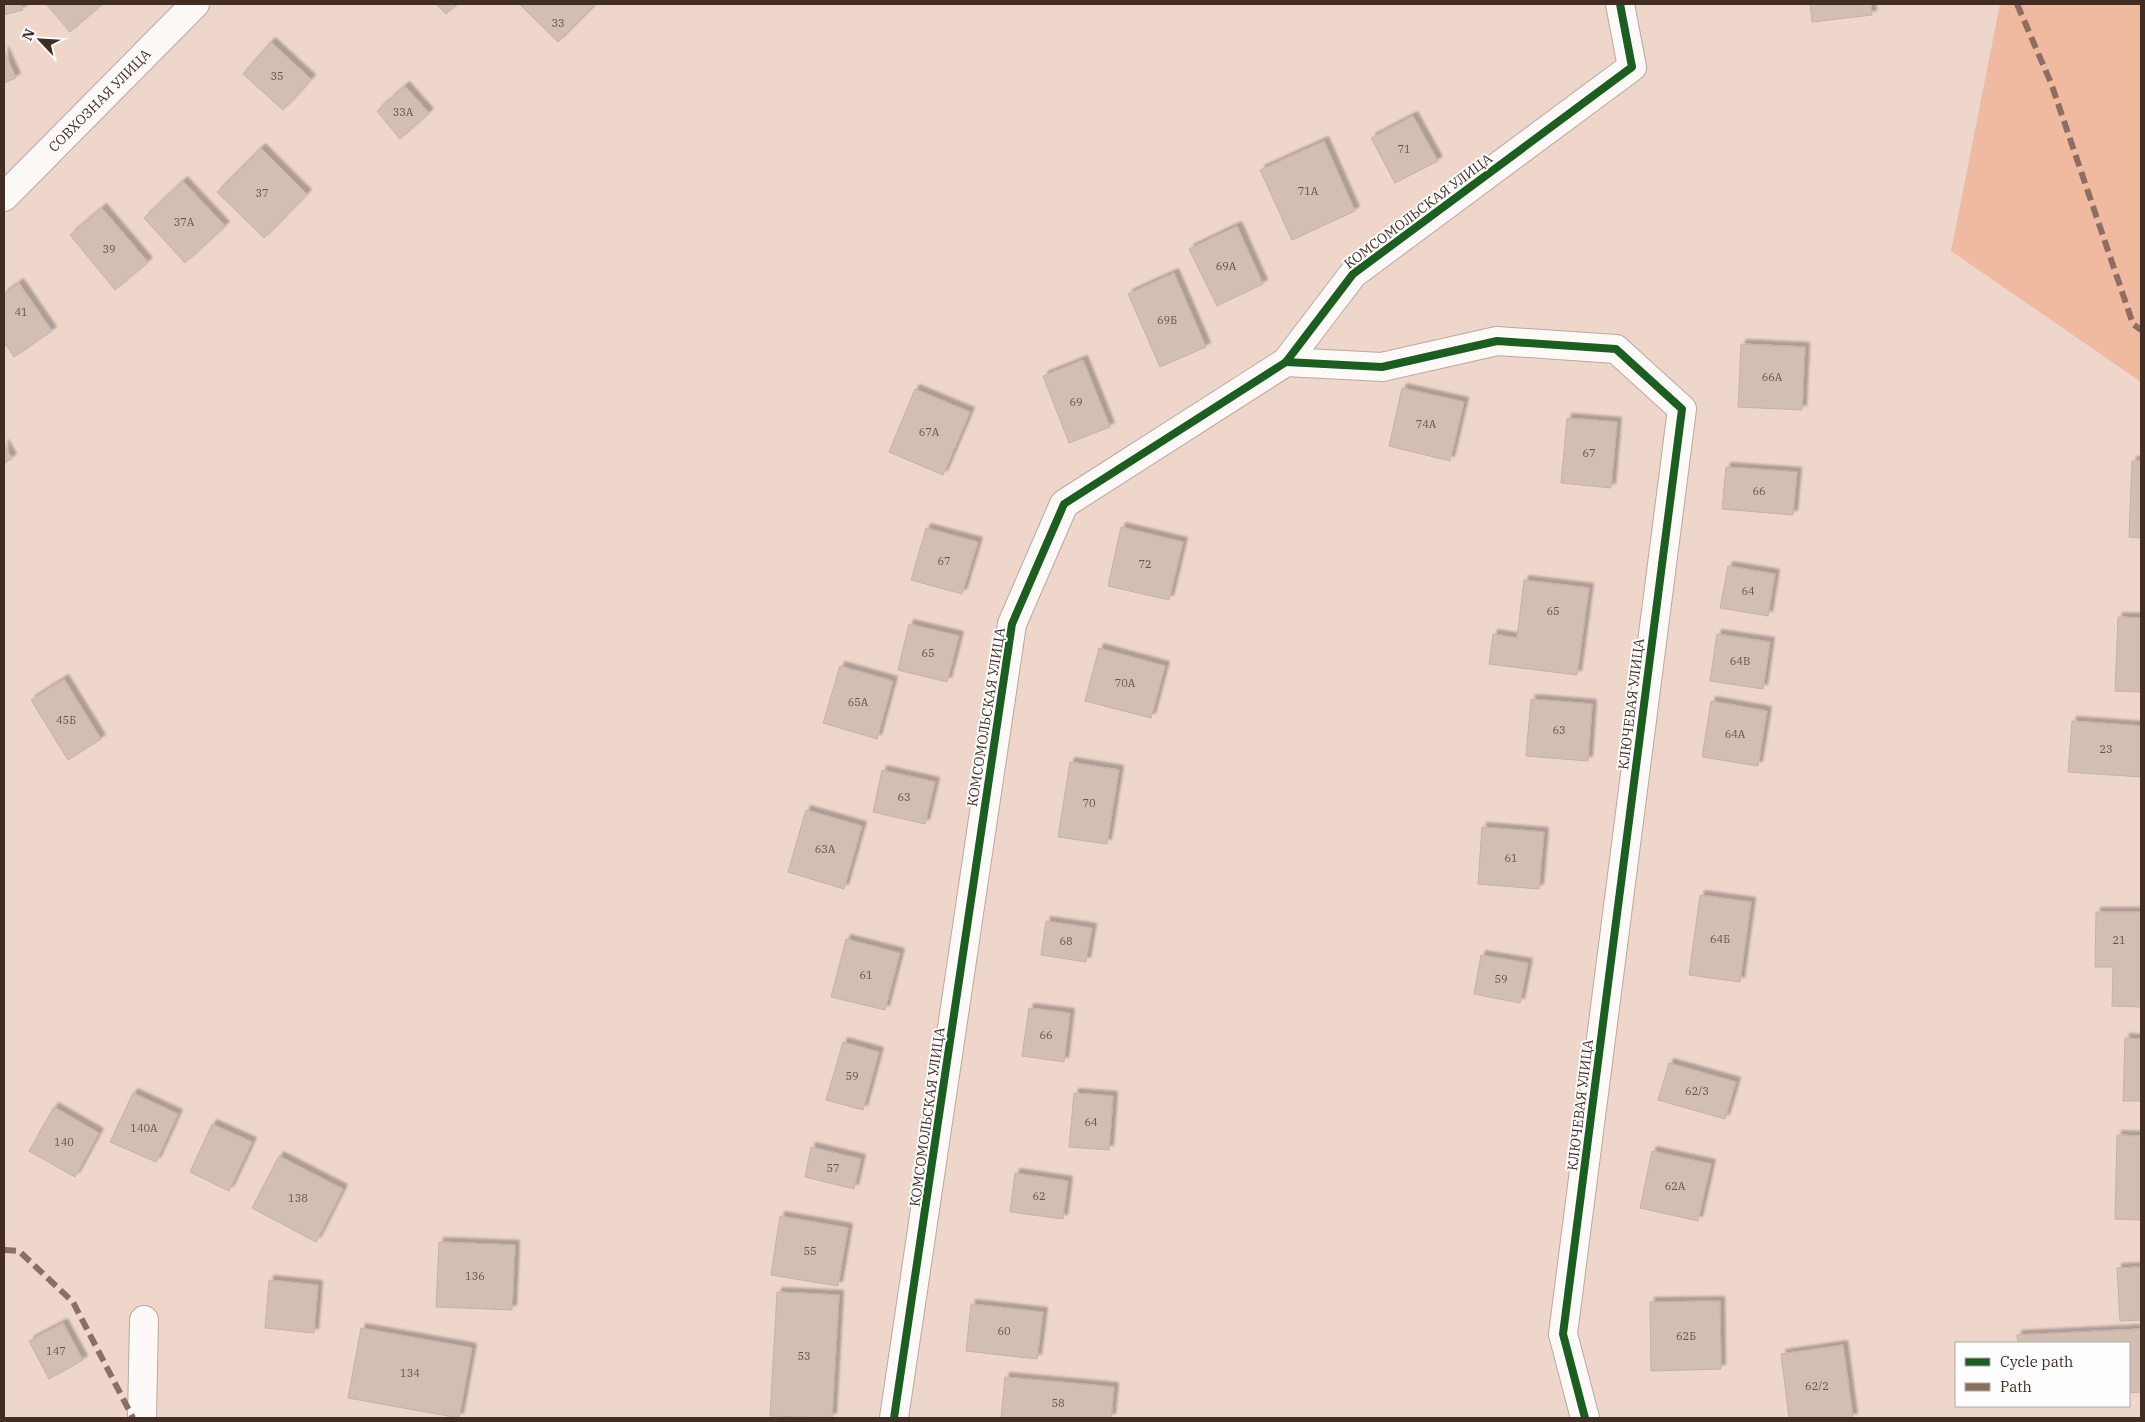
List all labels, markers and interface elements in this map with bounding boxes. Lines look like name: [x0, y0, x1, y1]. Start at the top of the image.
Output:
north arrow: [15, 15, 65, 65]
house number: 33: [551, 16, 565, 30]
text: N: [18, 26, 39, 43]
street label: СОВХОЗНАЯ УЛИЦА: [45, 45, 155, 156]
house number: 35: [270, 69, 284, 83]
house number: 33А: [393, 105, 414, 119]
house number: 71: [1397, 142, 1411, 156]
street label: КОМСОМОЛЬСКАЯ УЛИЦА: [1340, 149, 1496, 273]
house number: 71А: [1298, 184, 1319, 198]
house number: 37: [255, 186, 269, 200]
house number: 37А: [174, 215, 195, 229]
house number: 39: [102, 242, 116, 256]
house number: 69А: [1216, 259, 1237, 273]
house number: 41: [14, 305, 28, 319]
house number: 69Б: [1157, 313, 1177, 327]
house number: 66А: [1762, 370, 1783, 384]
house number: 69: [1069, 395, 1083, 409]
house number: 74А: [1416, 417, 1437, 431]
house number: 67А: [919, 425, 940, 439]
house number: 67: [1582, 446, 1596, 460]
house number: 66: [1752, 484, 1766, 498]
house number: 67: [937, 554, 951, 568]
house number: 72: [1138, 557, 1152, 571]
house number: 64: [1741, 584, 1755, 598]
house number: 65: [1546, 604, 1560, 618]
street label: КОМСОМОЛЬСКАЯ УЛИЦА: [963, 626, 1009, 808]
street label: КЛЮЧЕВАЯ УЛИЦА: [1614, 637, 1648, 771]
house number: 65: [921, 646, 935, 660]
house number: 64В: [1730, 654, 1750, 668]
house number: 70А: [1115, 676, 1136, 690]
house number: 65А: [848, 695, 869, 709]
house number: 45Б: [56, 713, 76, 727]
house number: 63: [1552, 723, 1566, 737]
house number: 64А: [1725, 727, 1746, 741]
house number: 23: [2099, 742, 2113, 756]
house number: 63: [897, 790, 911, 804]
house number: 70: [1082, 796, 1096, 810]
house number: 63А: [815, 842, 836, 856]
house number: 61: [1504, 851, 1518, 865]
house number: 64Б: [1710, 932, 1730, 946]
house number: 21: [2112, 933, 2126, 947]
house number: 68: [1059, 934, 1073, 948]
house number: 61: [859, 968, 873, 982]
house number: 59: [1494, 972, 1508, 986]
street label: КОМСОМОЛЬСКАЯ УЛИЦА: [905, 1026, 949, 1208]
house number: 66: [1039, 1028, 1053, 1042]
street label: КЛЮЧЕВАЯ УЛИЦА: [1563, 1038, 1597, 1172]
house number: 59: [845, 1069, 859, 1083]
house number: 62/3: [1685, 1084, 1709, 1098]
house number: 64: [1084, 1115, 1098, 1129]
house number: 140А: [130, 1121, 158, 1135]
house number: 140: [54, 1135, 74, 1149]
house number: 57: [826, 1161, 840, 1175]
house number: 62А: [1665, 1179, 1686, 1193]
house number: 62: [1032, 1189, 1046, 1203]
house number: 138: [288, 1191, 308, 1205]
house number: 55: [803, 1244, 817, 1258]
house number: 136: [465, 1269, 485, 1283]
house number: 60: [997, 1324, 1011, 1338]
house number: 62Б: [1676, 1329, 1696, 1343]
legend: [1955, 1342, 2130, 1407]
house number: 147: [46, 1344, 66, 1358]
house number: 53: [797, 1349, 811, 1363]
text: Cycle path: [2000, 1352, 2073, 1371]
house number: 134: [400, 1366, 420, 1380]
text: Path: [2000, 1377, 2032, 1396]
house number: 62/2: [1805, 1379, 1829, 1393]
house number: 58: [1051, 1396, 1065, 1410]

